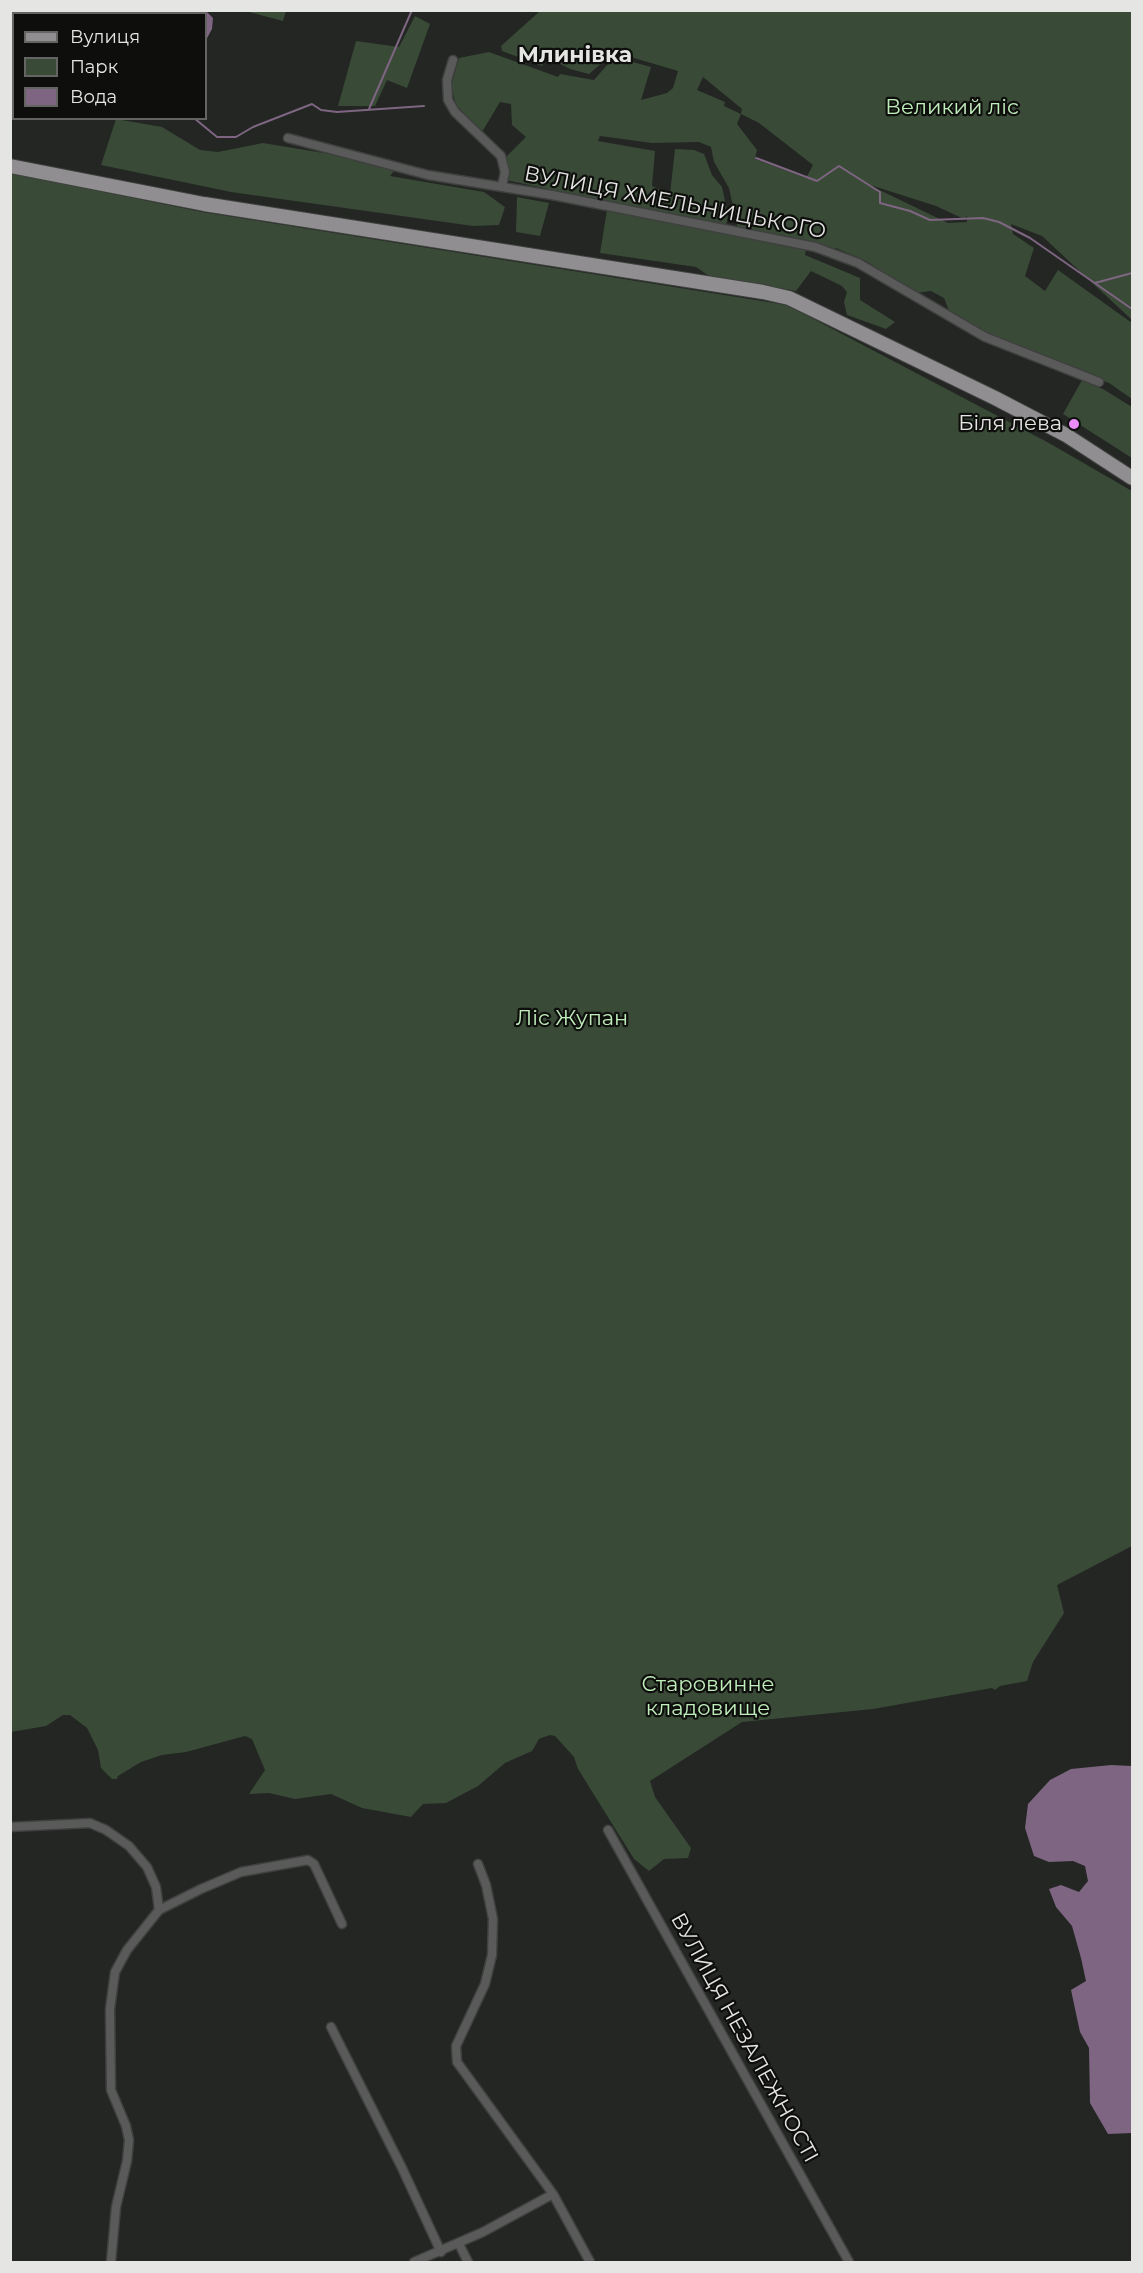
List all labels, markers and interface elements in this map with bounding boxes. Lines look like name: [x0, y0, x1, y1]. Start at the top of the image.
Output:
legend: [12, 12, 207, 120]
text: Вулиця: [70, 26, 140, 48]
district label: Млинівка: [518, 43, 632, 69]
text: Парк: [70, 56, 118, 78]
text: Вода: [70, 86, 117, 108]
park label: Великий ліс: [885, 95, 1019, 121]
street label: ВУЛИЦЯ ХМЕЛЬНИЦЬКОГО: [522, 161, 828, 245]
place label: Бiля лева: [958, 411, 1062, 437]
marker: Бiля лева: [1067, 417, 1081, 431]
park label: Ліс Жупан: [516, 1006, 628, 1032]
park label: Старовинне кладовище: [641, 1672, 775, 1722]
street label: ВУЛИЦЯ НЕЗАЛЕЖНОСТІ: [665, 1909, 823, 2167]

